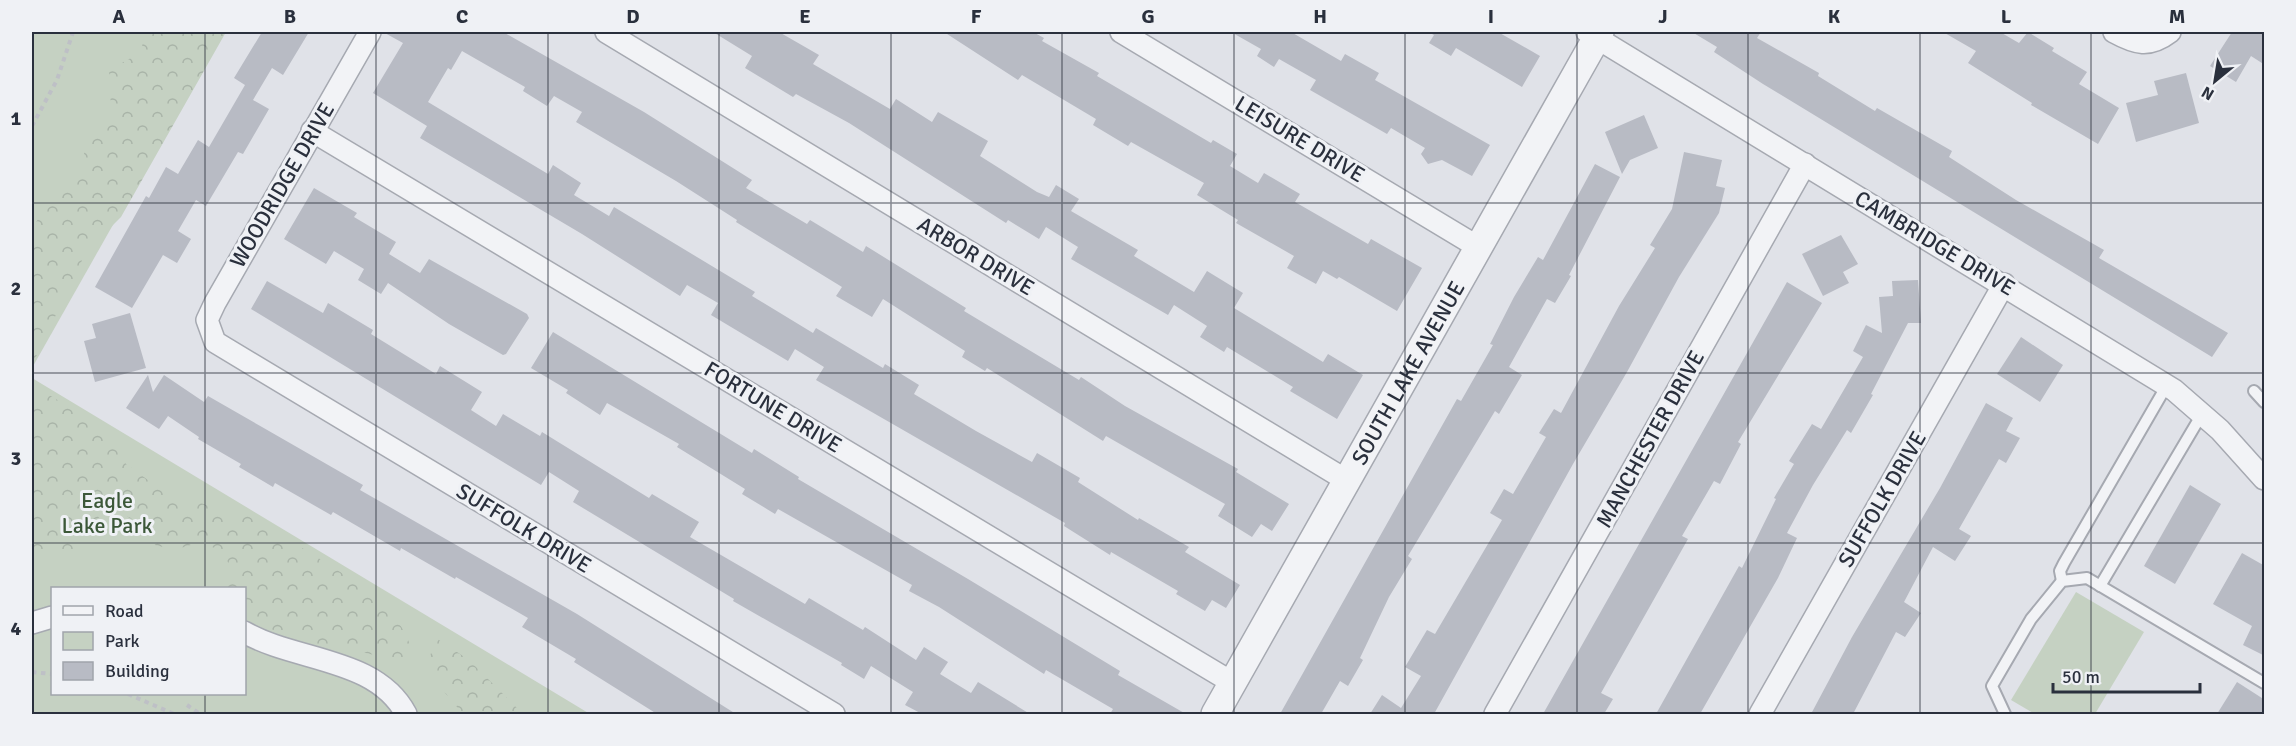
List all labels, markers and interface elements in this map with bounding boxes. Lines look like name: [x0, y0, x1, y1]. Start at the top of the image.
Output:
text: A: [113, 4, 126, 29]
text: B: [284, 4, 296, 29]
text: C: [456, 4, 468, 29]
text: D: [626, 4, 640, 29]
text: E: [799, 4, 811, 29]
text: F: [971, 4, 982, 29]
text: G: [1141, 4, 1155, 29]
text: H: [1313, 4, 1327, 29]
text: I: [1488, 4, 1494, 29]
text: J: [1658, 4, 1668, 29]
text: K: [1828, 4, 1841, 29]
text: L: [2001, 4, 2012, 29]
text: M: [2169, 4, 2185, 29]
north arrow: [2185, 51, 2245, 111]
text: N: [2198, 82, 2218, 105]
street label: LEISURE DRIVE: [1230, 90, 1370, 188]
street label: WOODRIDGE DRIVE: [224, 98, 340, 272]
text: 1: [11, 106, 22, 131]
street label: CAMBRIDGE DRIVE: [1850, 185, 2020, 301]
street label: ARBOR DRIVE: [913, 211, 1039, 301]
text: 2: [11, 276, 21, 301]
street label: SOUTH LAKE AVENUE: [1345, 276, 1470, 469]
street label: MANCHESTER DRIVE: [1590, 346, 1710, 532]
street label: FORTUNE DRIVE: [699, 355, 847, 459]
street label: SUFFOLK DRIVE: [1832, 426, 1932, 572]
text: 3: [11, 446, 21, 471]
street label: SUFFOLK DRIVE: [452, 477, 596, 579]
park label: Eagle Lake Park: [61, 487, 153, 539]
legend: [51, 587, 246, 695]
text: Road: [105, 600, 144, 622]
text: 4: [11, 616, 22, 641]
text: Park: [105, 630, 140, 652]
scale bar: [2053, 656, 2200, 694]
text: Building: [105, 660, 169, 682]
text: 50 m: [2062, 666, 2100, 688]

